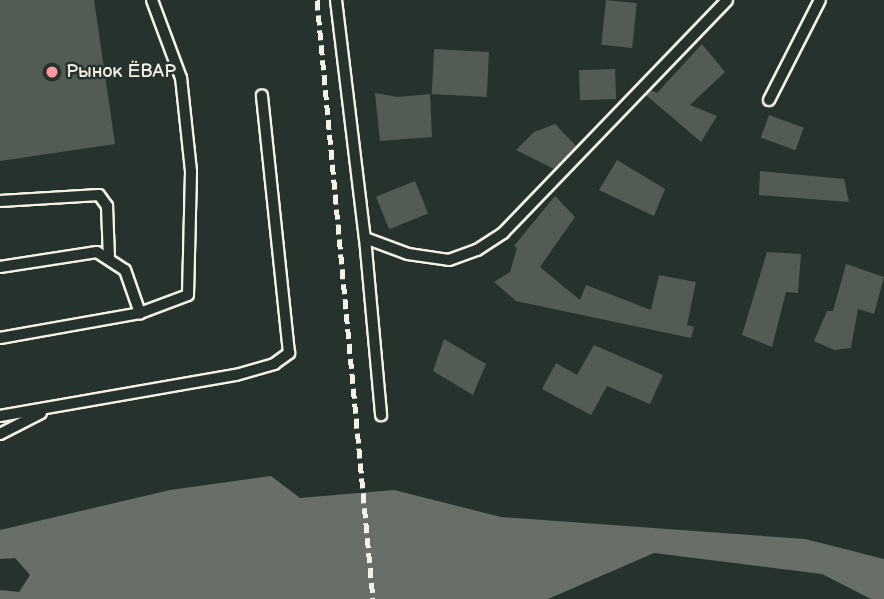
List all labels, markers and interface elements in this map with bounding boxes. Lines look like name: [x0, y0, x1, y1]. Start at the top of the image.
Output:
place label: Рынок ЁВАР: [66, 61, 176, 83]
marker: Рынок ЁВАР: [44, 64, 60, 80]

